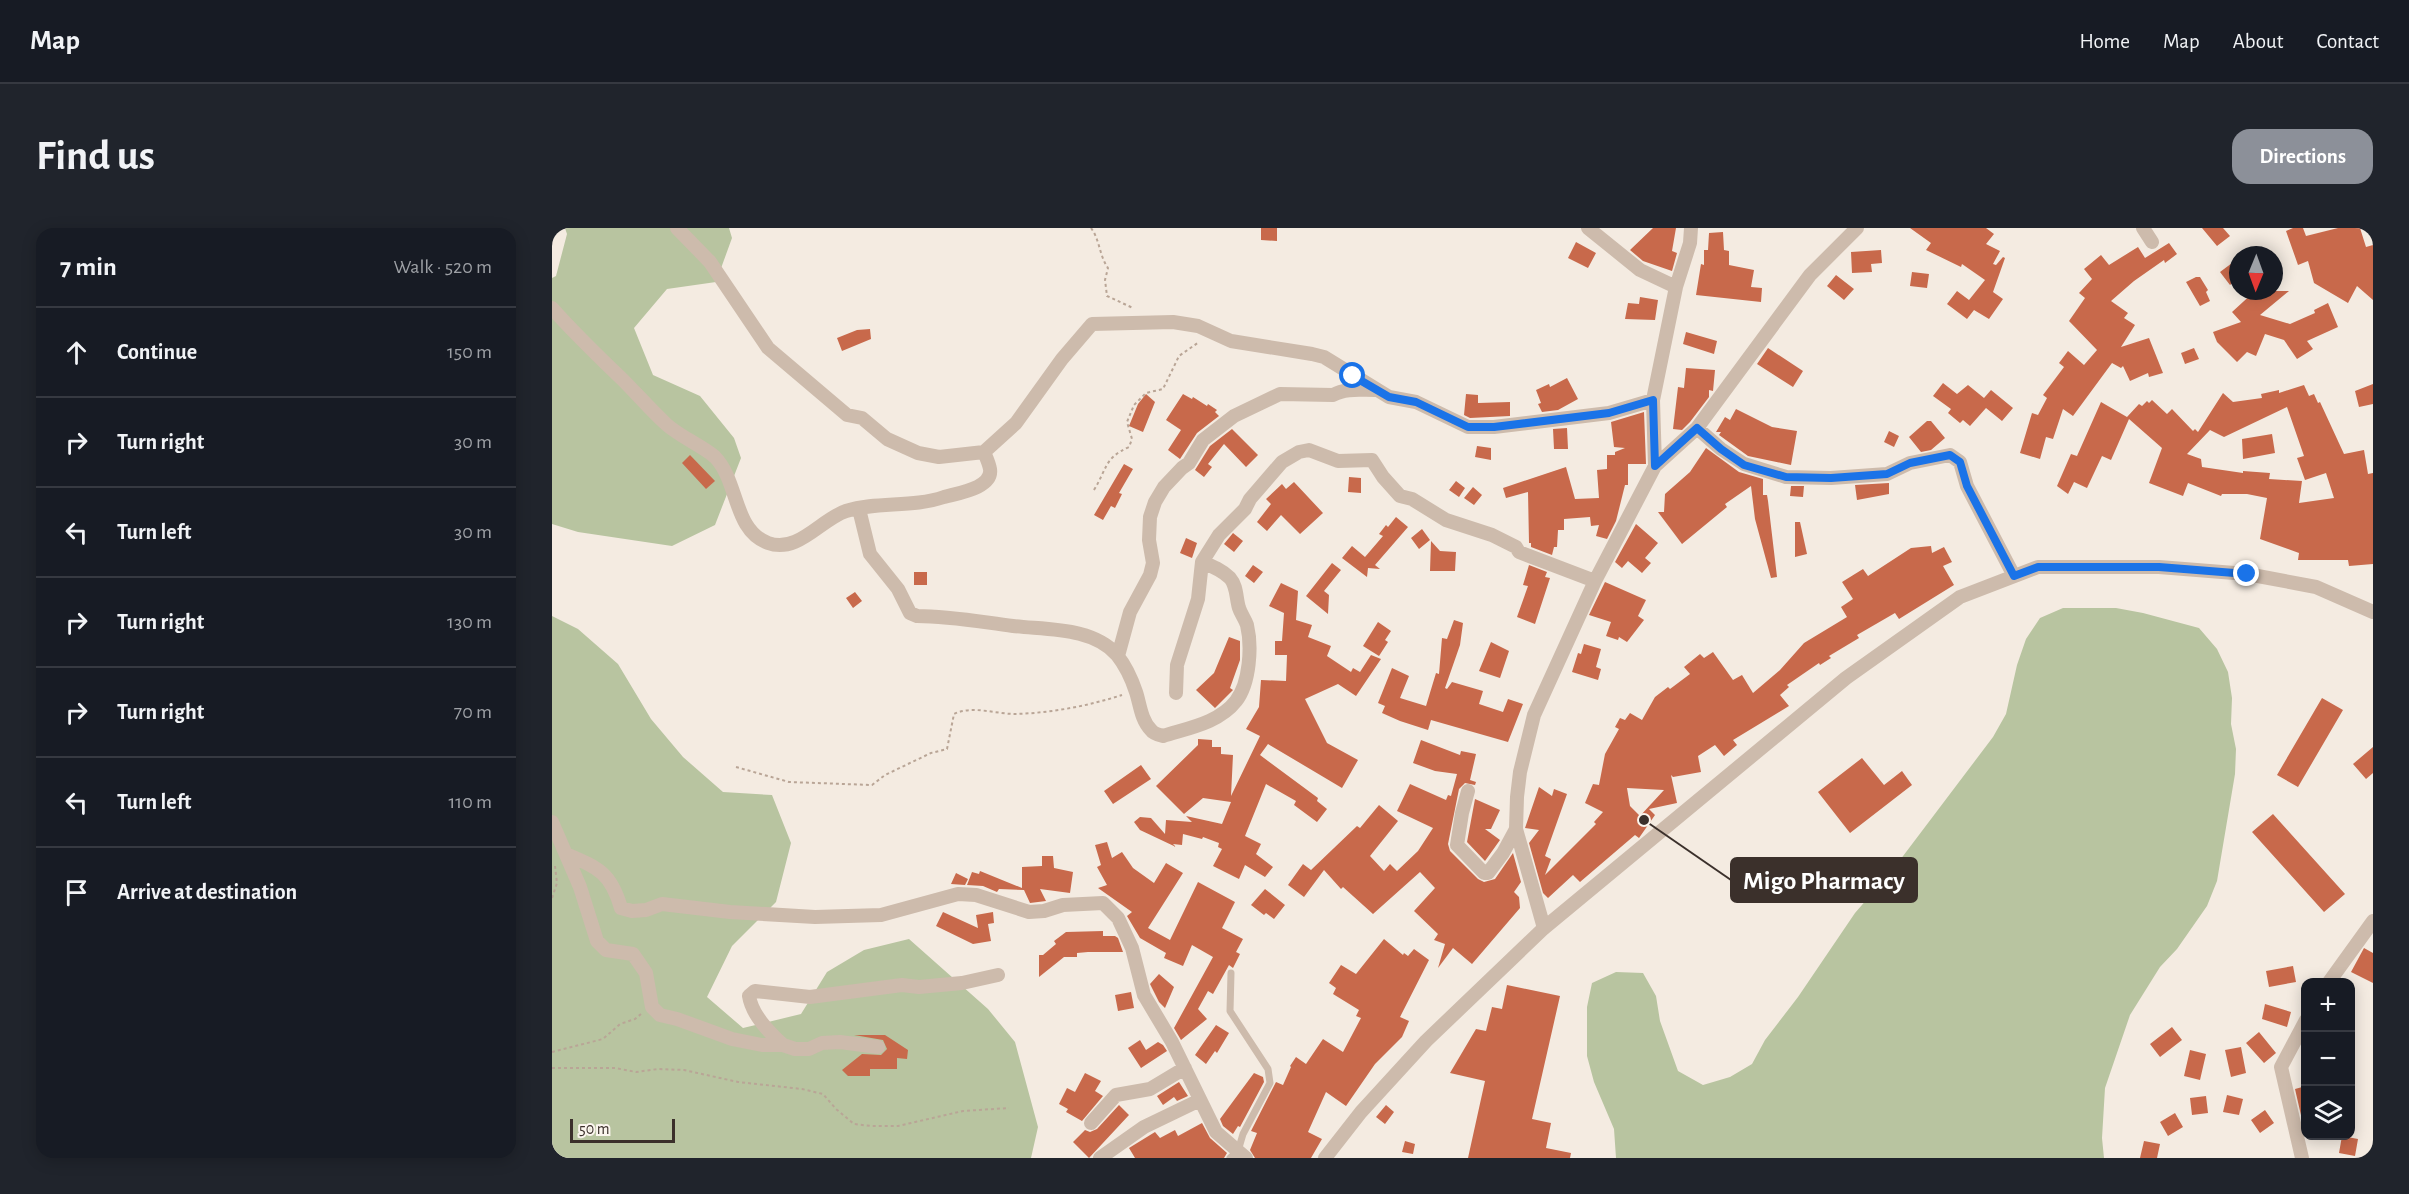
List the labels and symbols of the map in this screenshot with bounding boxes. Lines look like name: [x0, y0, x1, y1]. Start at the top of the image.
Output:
north arrow: [2229, 246, 2283, 300]
route start: [1339, 362, 1365, 388]
route end: [2233, 560, 2259, 586]
callout: Migo Pharmacy: [1731, 858, 1917, 902]
text: Migo Pharmacy: [1743, 868, 1905, 894]
scale bar: [570, 1116, 675, 1144]

